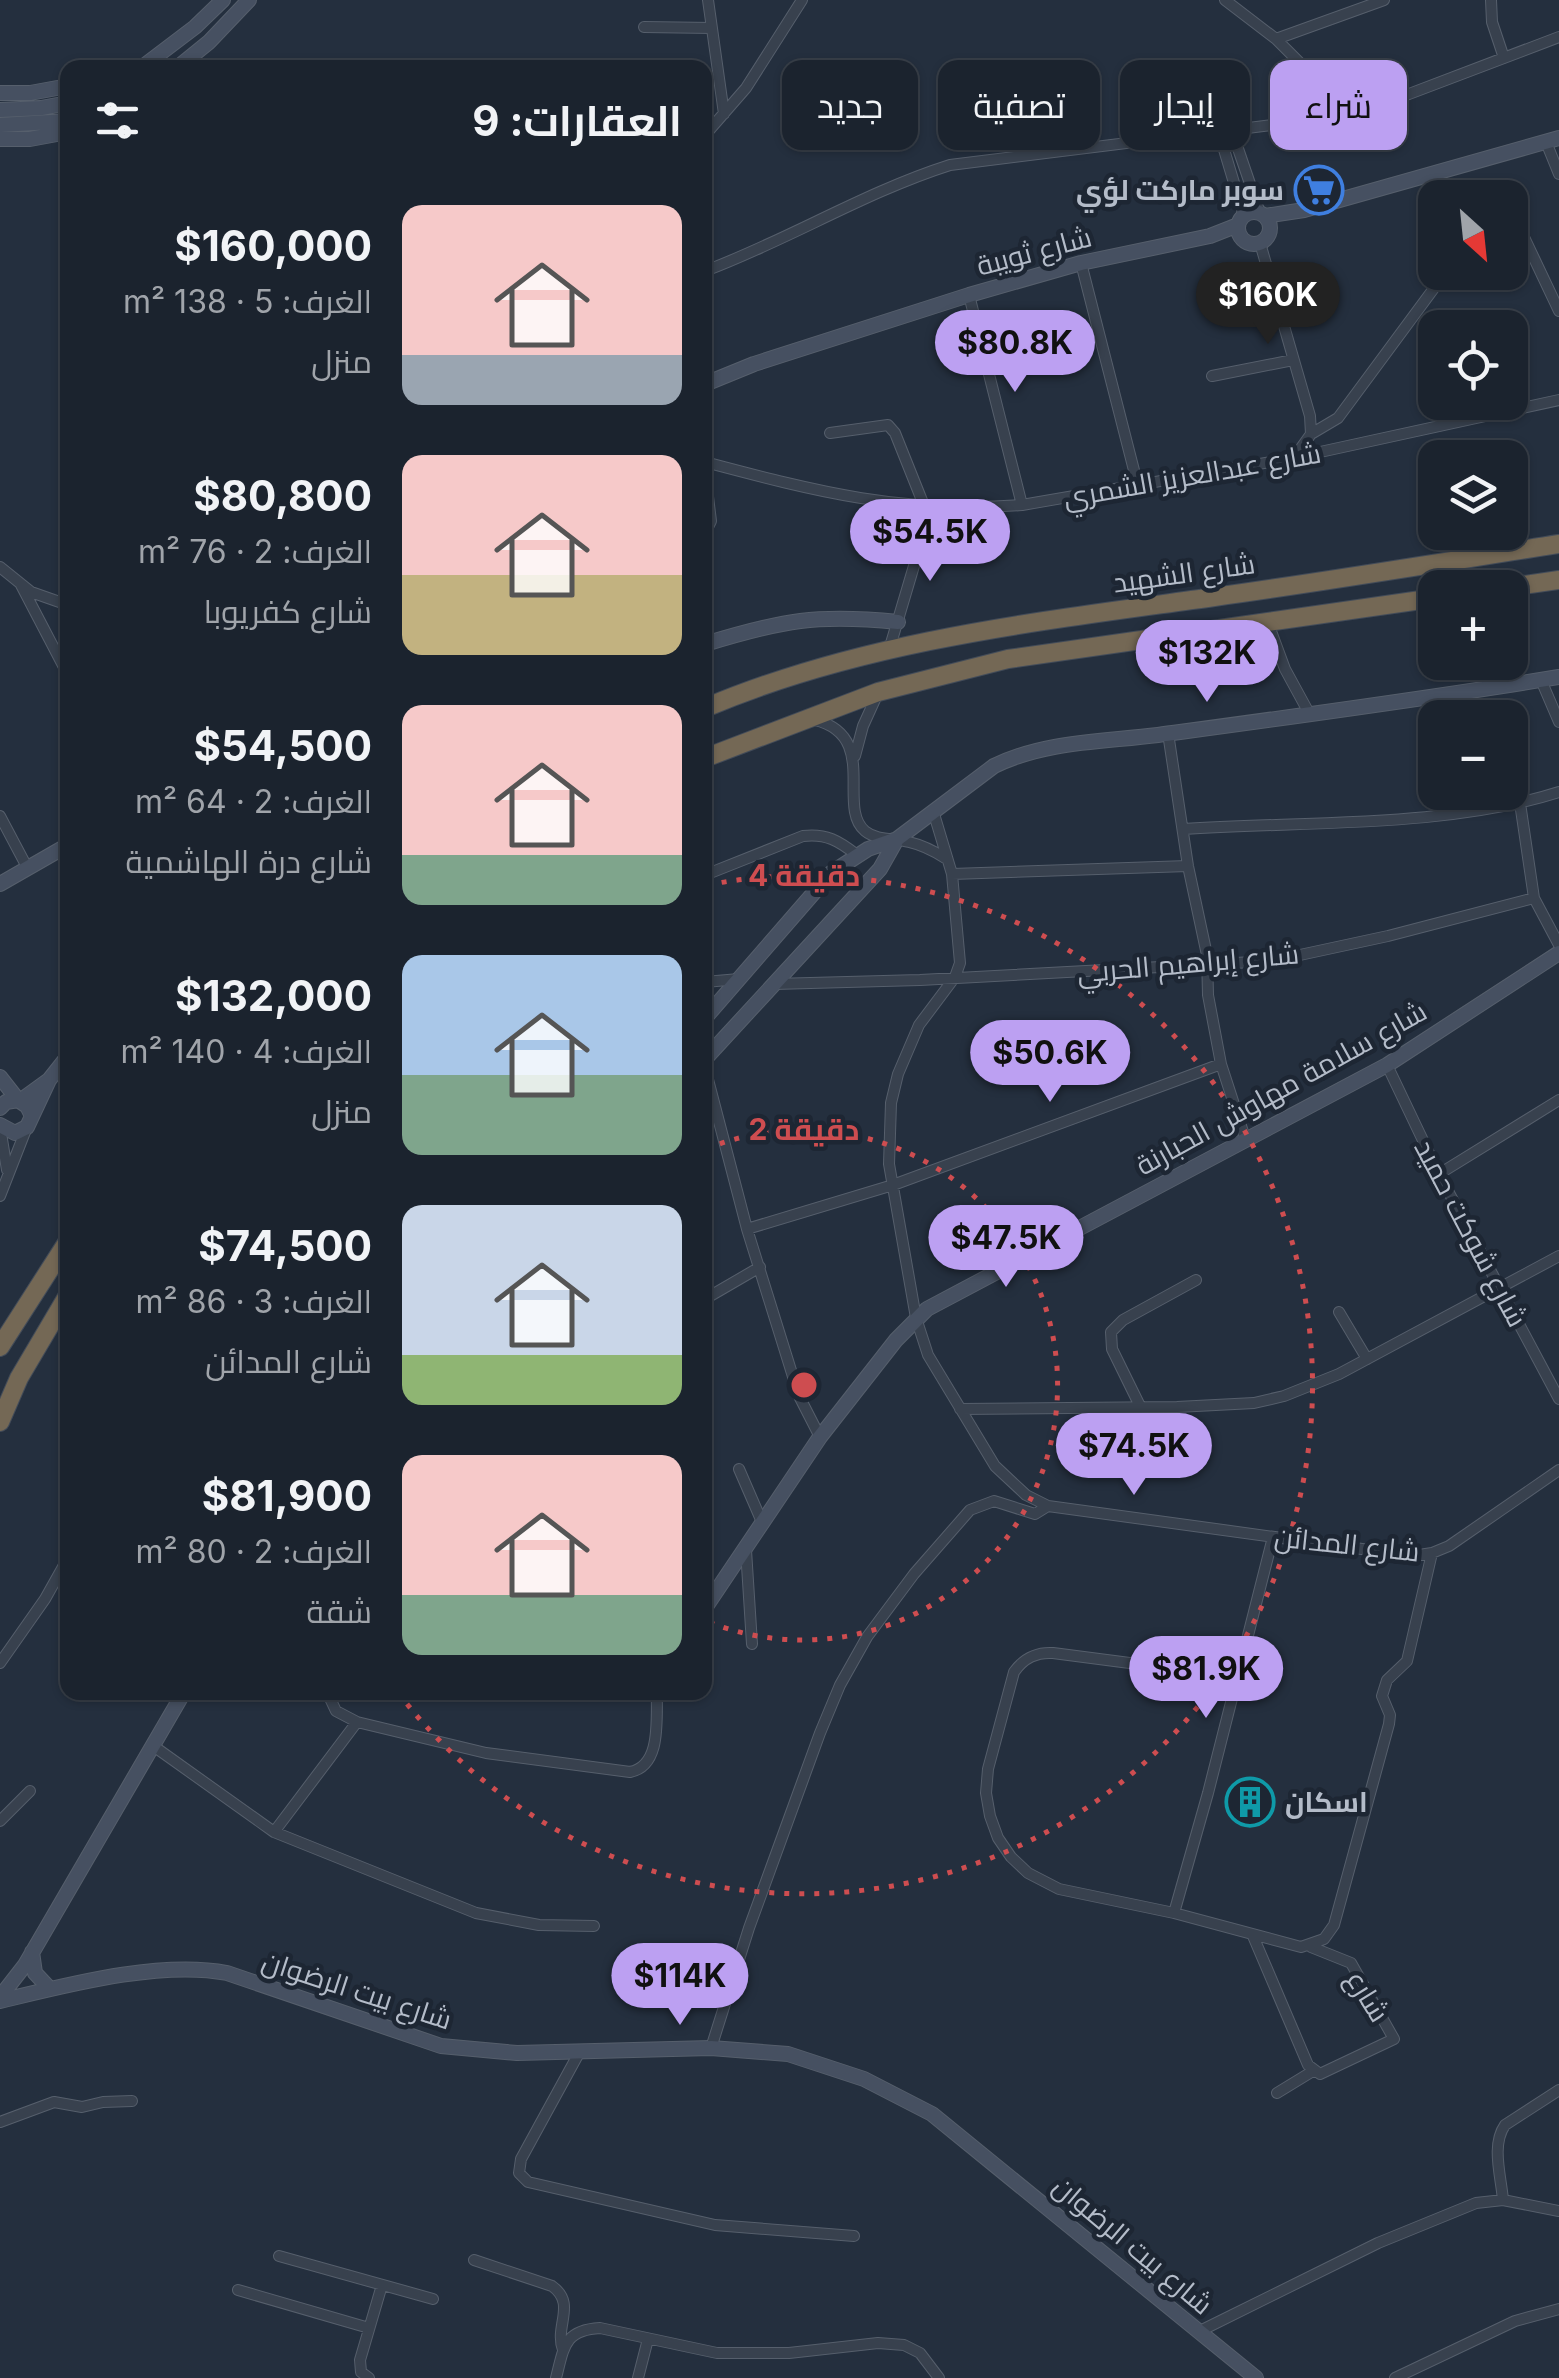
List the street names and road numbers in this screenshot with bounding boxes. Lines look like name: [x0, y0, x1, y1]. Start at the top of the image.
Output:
street label: شارع ثويبة: [973, 219, 1096, 285]
street label: شارع عبدالعزيز الشمري: [1061, 436, 1324, 519]
street label: شارع الشهيد: [1111, 546, 1258, 602]
street label: شارع إبراهيم الحربي: [1076, 936, 1301, 995]
street label: شارع سلامة مهاوش الحبارنة: [1130, 994, 1433, 1184]
street label: شارع شوكت حميد: [1406, 1133, 1535, 1333]
street label: شارع المدائن: [1273, 1519, 1421, 1571]
street label: شارع بيت الرضوان: [257, 1943, 456, 2039]
street label: شارع: [1338, 1964, 1397, 2029]
street label: شارع بيت الرضوان: [1045, 2168, 1220, 2323]

